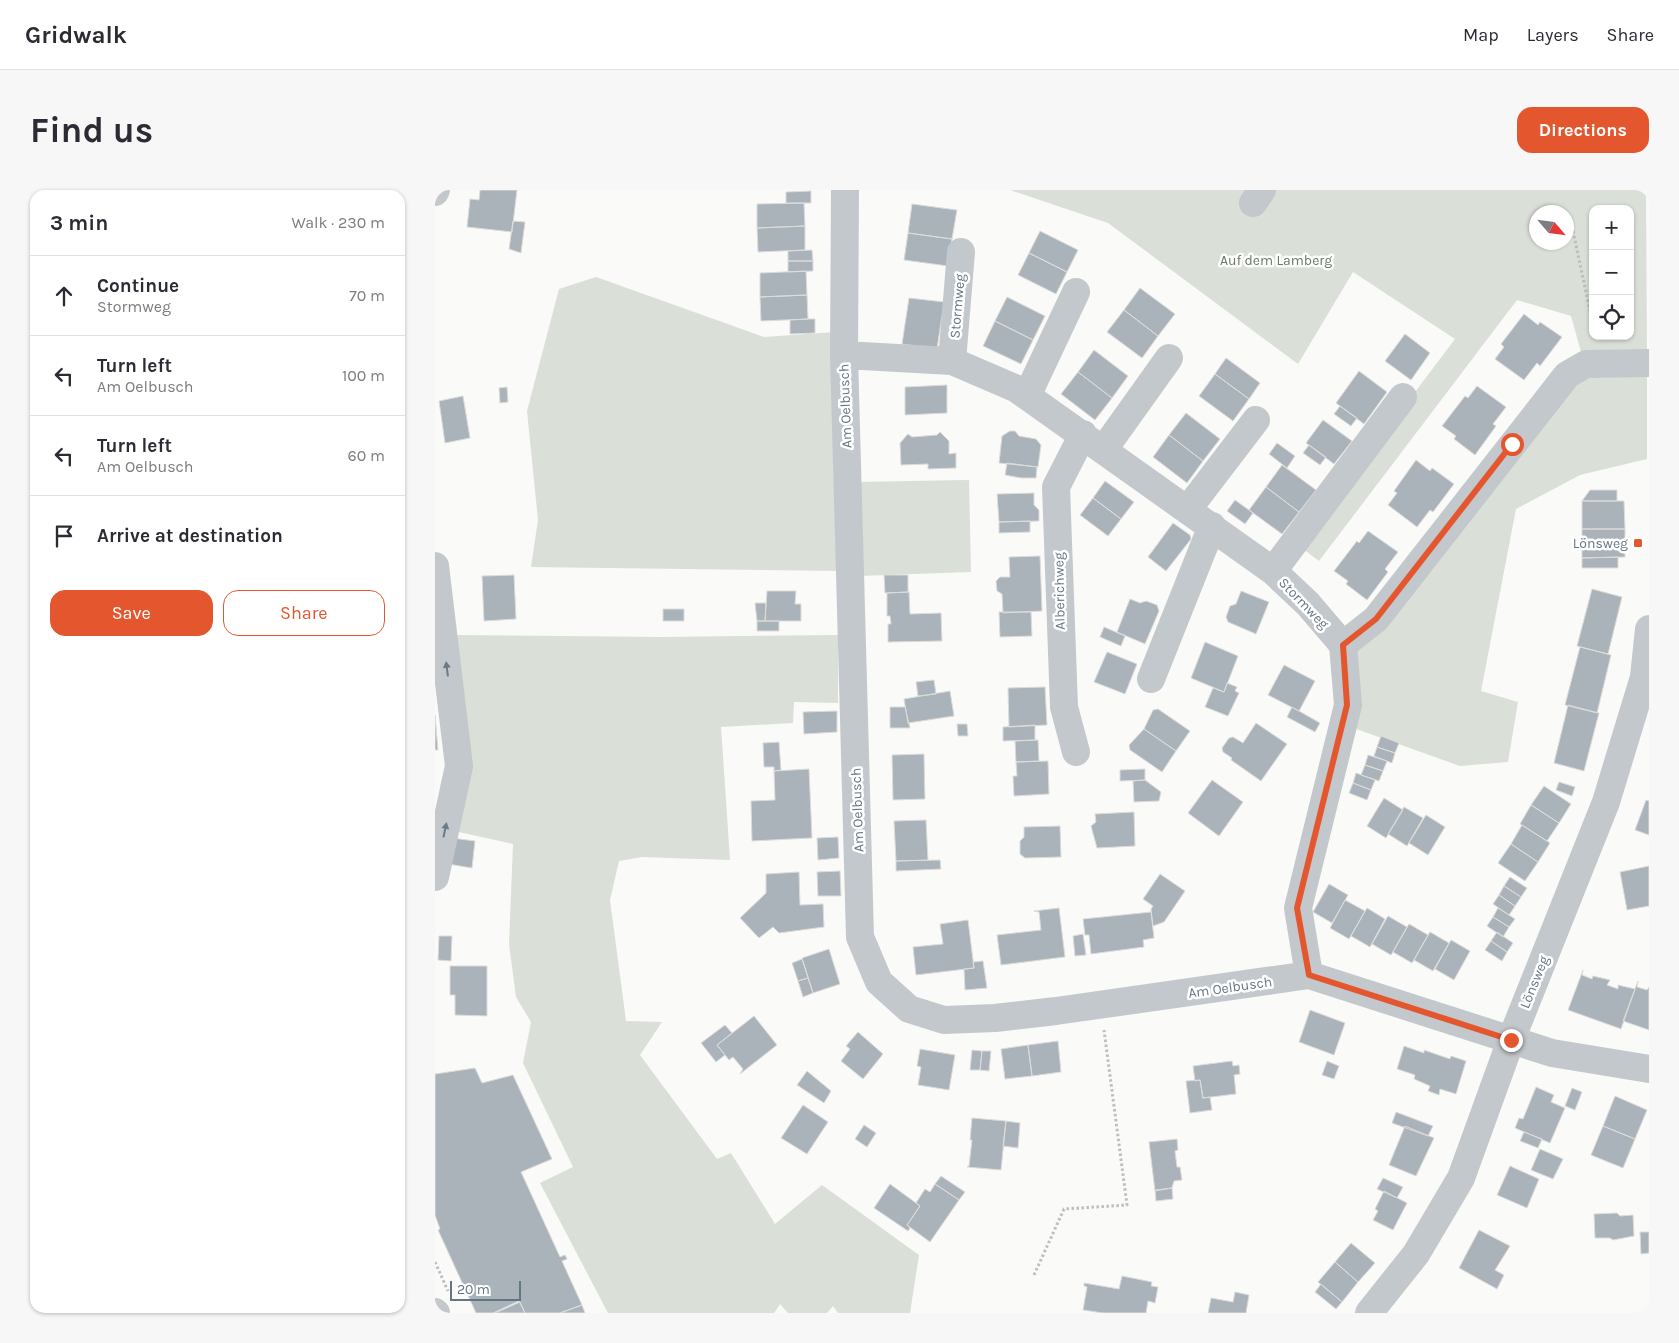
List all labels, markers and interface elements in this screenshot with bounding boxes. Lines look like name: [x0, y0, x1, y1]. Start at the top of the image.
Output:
text: Gridwalk: [25, 21, 127, 49]
text: Map: [1463, 24, 1499, 46]
text: Layers: [1527, 24, 1579, 46]
text: Share: [1607, 24, 1654, 46]
button: Directions: [1517, 107, 1649, 153]
text: Find us: [30, 110, 153, 151]
north arrow: [1529, 205, 1574, 250]
map controls: [1589, 205, 1634, 340]
button: +: [1589, 205, 1634, 250]
text: 3 min: [50, 211, 108, 235]
text: Walk · 230 m: [291, 213, 385, 232]
button: −: [1589, 250, 1634, 295]
park label: Auf dem Lamberg: [1220, 252, 1332, 269]
street label: Stormweg: [946, 273, 969, 339]
text: Continue: [97, 275, 179, 297]
icon: ahead: [50, 282, 78, 310]
text: 70 m: [349, 286, 385, 305]
button: locate: [1589, 295, 1634, 340]
text: Stormweg: [97, 297, 171, 316]
text: Turn left: [97, 355, 172, 377]
icon: left: [50, 362, 78, 390]
street label: Am Oelbusch: [836, 364, 855, 448]
text: 100 m: [342, 366, 385, 385]
text: Am Oelbusch: [97, 377, 193, 396]
route start: [1501, 433, 1524, 456]
text: Turn left: [97, 435, 172, 457]
icon: left: [50, 442, 78, 470]
text: 60 m: [348, 446, 385, 465]
text: Am Oelbusch: [97, 457, 193, 476]
icon: arrive: [50, 522, 78, 550]
text: Arrive at destination: [97, 525, 283, 547]
place label: Lönsweg: [1573, 535, 1628, 552]
marker: Lönsweg: [1632, 537, 1644, 549]
street label: Alberichweg: [1050, 552, 1069, 630]
street label: Stormweg: [1275, 574, 1332, 633]
button: Save: [50, 590, 213, 636]
button: Share: [223, 590, 385, 636]
one-way arrow: [443, 661, 451, 677]
street label: Am Oelbusch: [848, 768, 867, 852]
one-way arrow: [442, 821, 450, 837]
street label: Lönsweg: [1516, 953, 1553, 1011]
street label: Am Oelbusch: [1187, 973, 1273, 1002]
route end: [1500, 1029, 1523, 1052]
scale bar: [450, 1278, 521, 1301]
text: 20 m: [457, 1281, 490, 1298]

